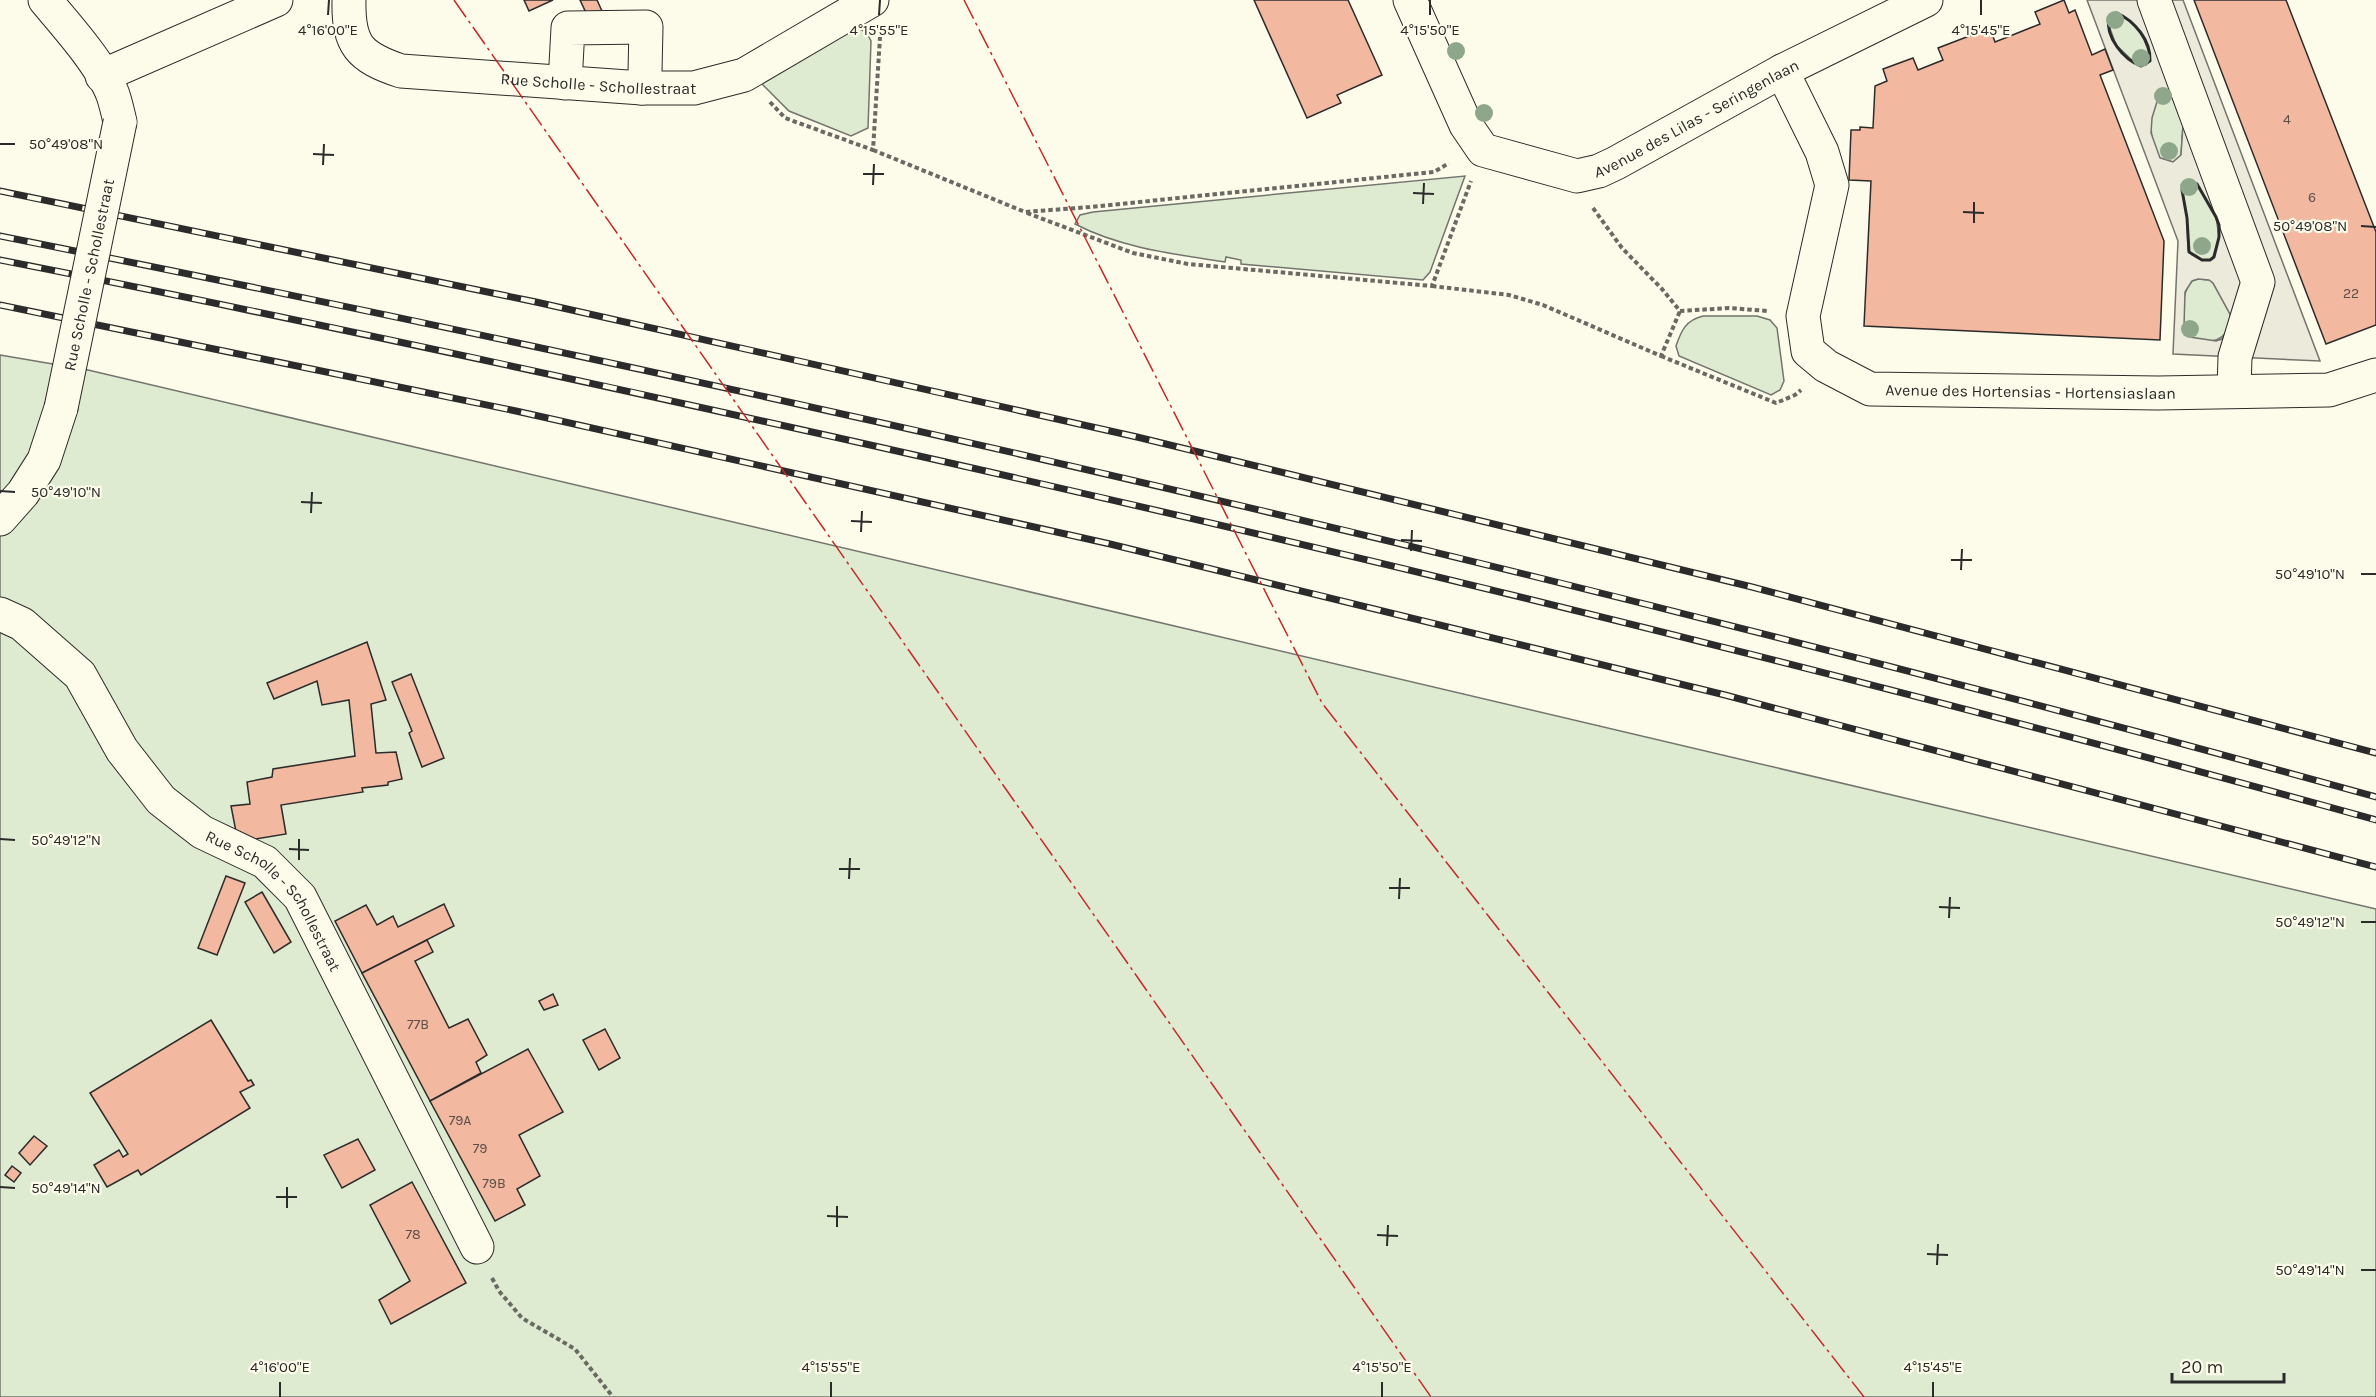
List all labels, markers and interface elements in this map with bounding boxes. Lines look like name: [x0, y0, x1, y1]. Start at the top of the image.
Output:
text: 4°16'00"E: [298, 21, 358, 39]
text: 4°15'55"E: [850, 21, 908, 39]
text: 4°15'50"E: [1400, 21, 1460, 39]
text: 4°15'45"E: [1952, 21, 2010, 39]
street label: Avenue des Lilas - Seringenlaan: [1592, 55, 1802, 181]
street label: Rue Scholle - Schollestraat: [500, 69, 696, 98]
house number: 4: [2283, 111, 2291, 128]
text: 50°49'08"N: [29, 135, 103, 153]
street label: Rue Scholle - Schollestraat: [59, 177, 118, 373]
house number: 6: [2308, 189, 2316, 206]
text: 50°49'08"N: [2273, 217, 2347, 235]
house number: 22: [2343, 285, 2359, 302]
street label: Avenue des Hortensias - Hortensiaslaan: [1885, 380, 2176, 403]
text: 50°49'10"N: [31, 483, 101, 501]
text: 50°49'10"N: [2275, 565, 2345, 583]
street label: Rue Scholle - Schollestraat: [203, 826, 345, 974]
text: 50°49'12"N: [31, 831, 101, 849]
text: 50°49'12"N: [2275, 913, 2345, 931]
house number: 77B: [407, 1016, 429, 1033]
house number: 79A: [449, 1112, 471, 1129]
house number: 79: [473, 1140, 487, 1157]
house number: 79B: [482, 1175, 506, 1192]
text: 50°49'14"N: [31, 1179, 101, 1197]
house number: 78: [405, 1226, 421, 1243]
text: 50°49'14"N: [2275, 1261, 2345, 1279]
scale bar: [2172, 1346, 2284, 1384]
text: 20 m: [2181, 1356, 2223, 1378]
text: 4°16'00"E: [250, 1358, 310, 1376]
text: 4°15'55"E: [802, 1358, 860, 1376]
text: 4°15'50"E: [1352, 1358, 1412, 1376]
text: 4°15'45"E: [1904, 1358, 1962, 1376]

